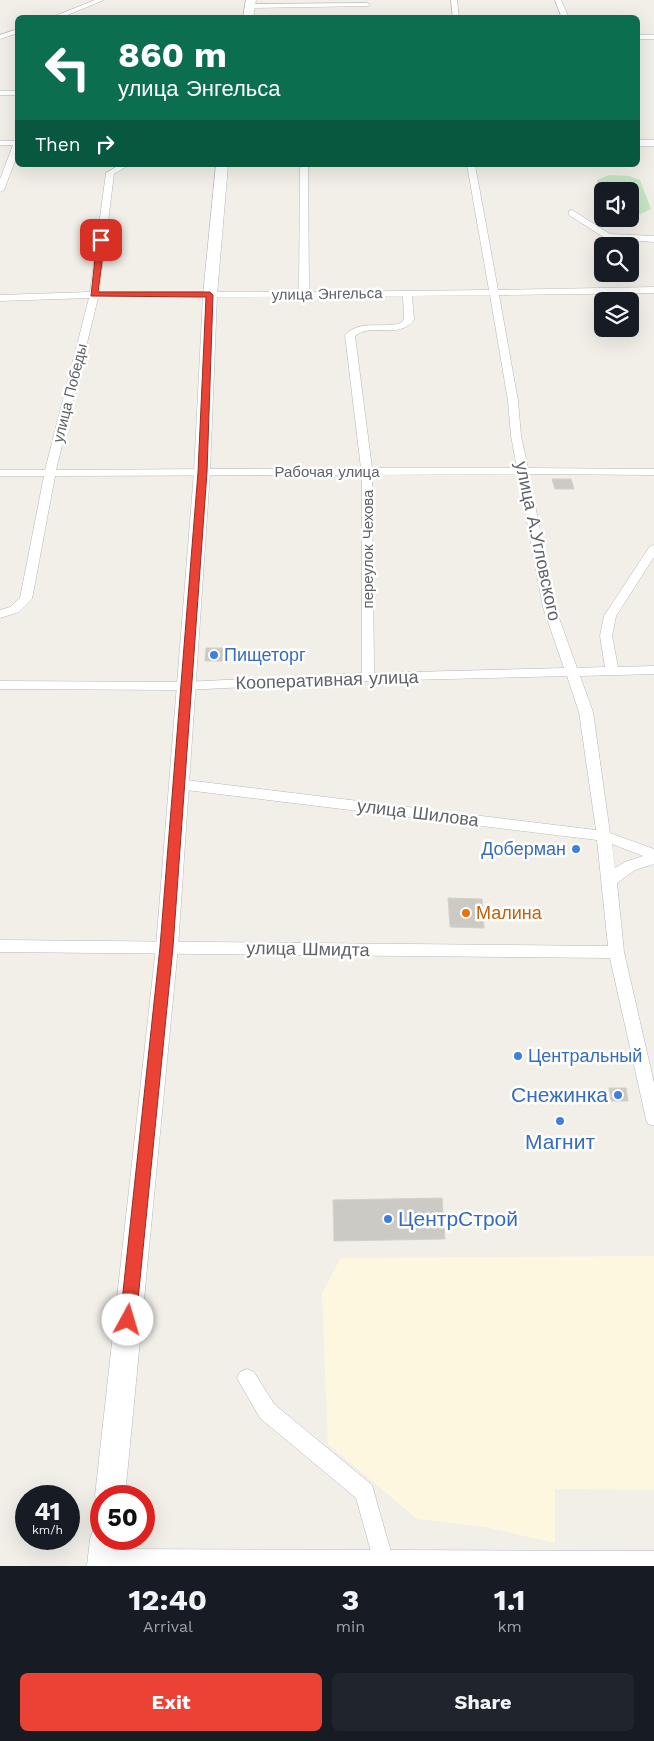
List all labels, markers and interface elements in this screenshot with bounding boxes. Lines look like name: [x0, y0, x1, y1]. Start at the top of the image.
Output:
text: 860 m: [118, 34, 227, 76]
icon: left: [35, 35, 100, 100]
text: улица Энгельса: [118, 76, 281, 101]
icon: right: [91, 130, 119, 158]
text: Then: [35, 133, 81, 156]
map controls: [594, 182, 639, 337]
button: sound: [594, 182, 639, 227]
pin: [80, 219, 122, 261]
icon: arrive: [87, 226, 115, 254]
button: search: [594, 237, 639, 282]
street label: улица Энгельса: [271, 284, 383, 304]
button: layers: [594, 292, 639, 337]
street label: улица Победы: [49, 342, 91, 444]
street label: улица А.Угловского: [511, 459, 566, 623]
street label: Рабочая улица: [274, 463, 380, 481]
street label: переулок Чехова: [359, 489, 377, 608]
place label: Пищеторг: [224, 644, 306, 665]
marker: Пищеторг: [208, 649, 220, 661]
street label: Кооперативная улица: [235, 666, 420, 693]
street label: улица Шилова: [356, 795, 481, 830]
place label: Доберман: [481, 838, 566, 859]
marker: Доберман: [570, 843, 582, 855]
place label: Малина: [476, 902, 543, 923]
marker: Малина: [460, 907, 472, 919]
street label: улица Шмидта: [246, 937, 371, 960]
place label: Центральный: [528, 1045, 642, 1066]
marker: Центральный: [512, 1050, 524, 1062]
place label: Снежинка: [511, 1082, 608, 1107]
marker: Снежинка: [612, 1089, 624, 1101]
marker: Магнит: [554, 1115, 566, 1127]
place label: Магнит: [525, 1129, 595, 1154]
place label: ЦентрСтрой: [398, 1206, 518, 1231]
marker: ЦентрСтрой: [382, 1213, 394, 1225]
position arrow: [101, 1293, 153, 1345]
speed limit sign: 50: [90, 1485, 155, 1550]
text: 41: [34, 1497, 61, 1526]
text: km/h: [32, 1523, 63, 1537]
text: 12:40: [129, 1582, 207, 1617]
text: 3: [342, 1582, 359, 1617]
text: 1.1: [494, 1582, 525, 1617]
text: Arrival: [143, 1617, 193, 1636]
text: min: [336, 1617, 365, 1636]
text: km: [497, 1617, 522, 1636]
button: Exit: [20, 1673, 322, 1731]
button: Share: [332, 1673, 634, 1731]

